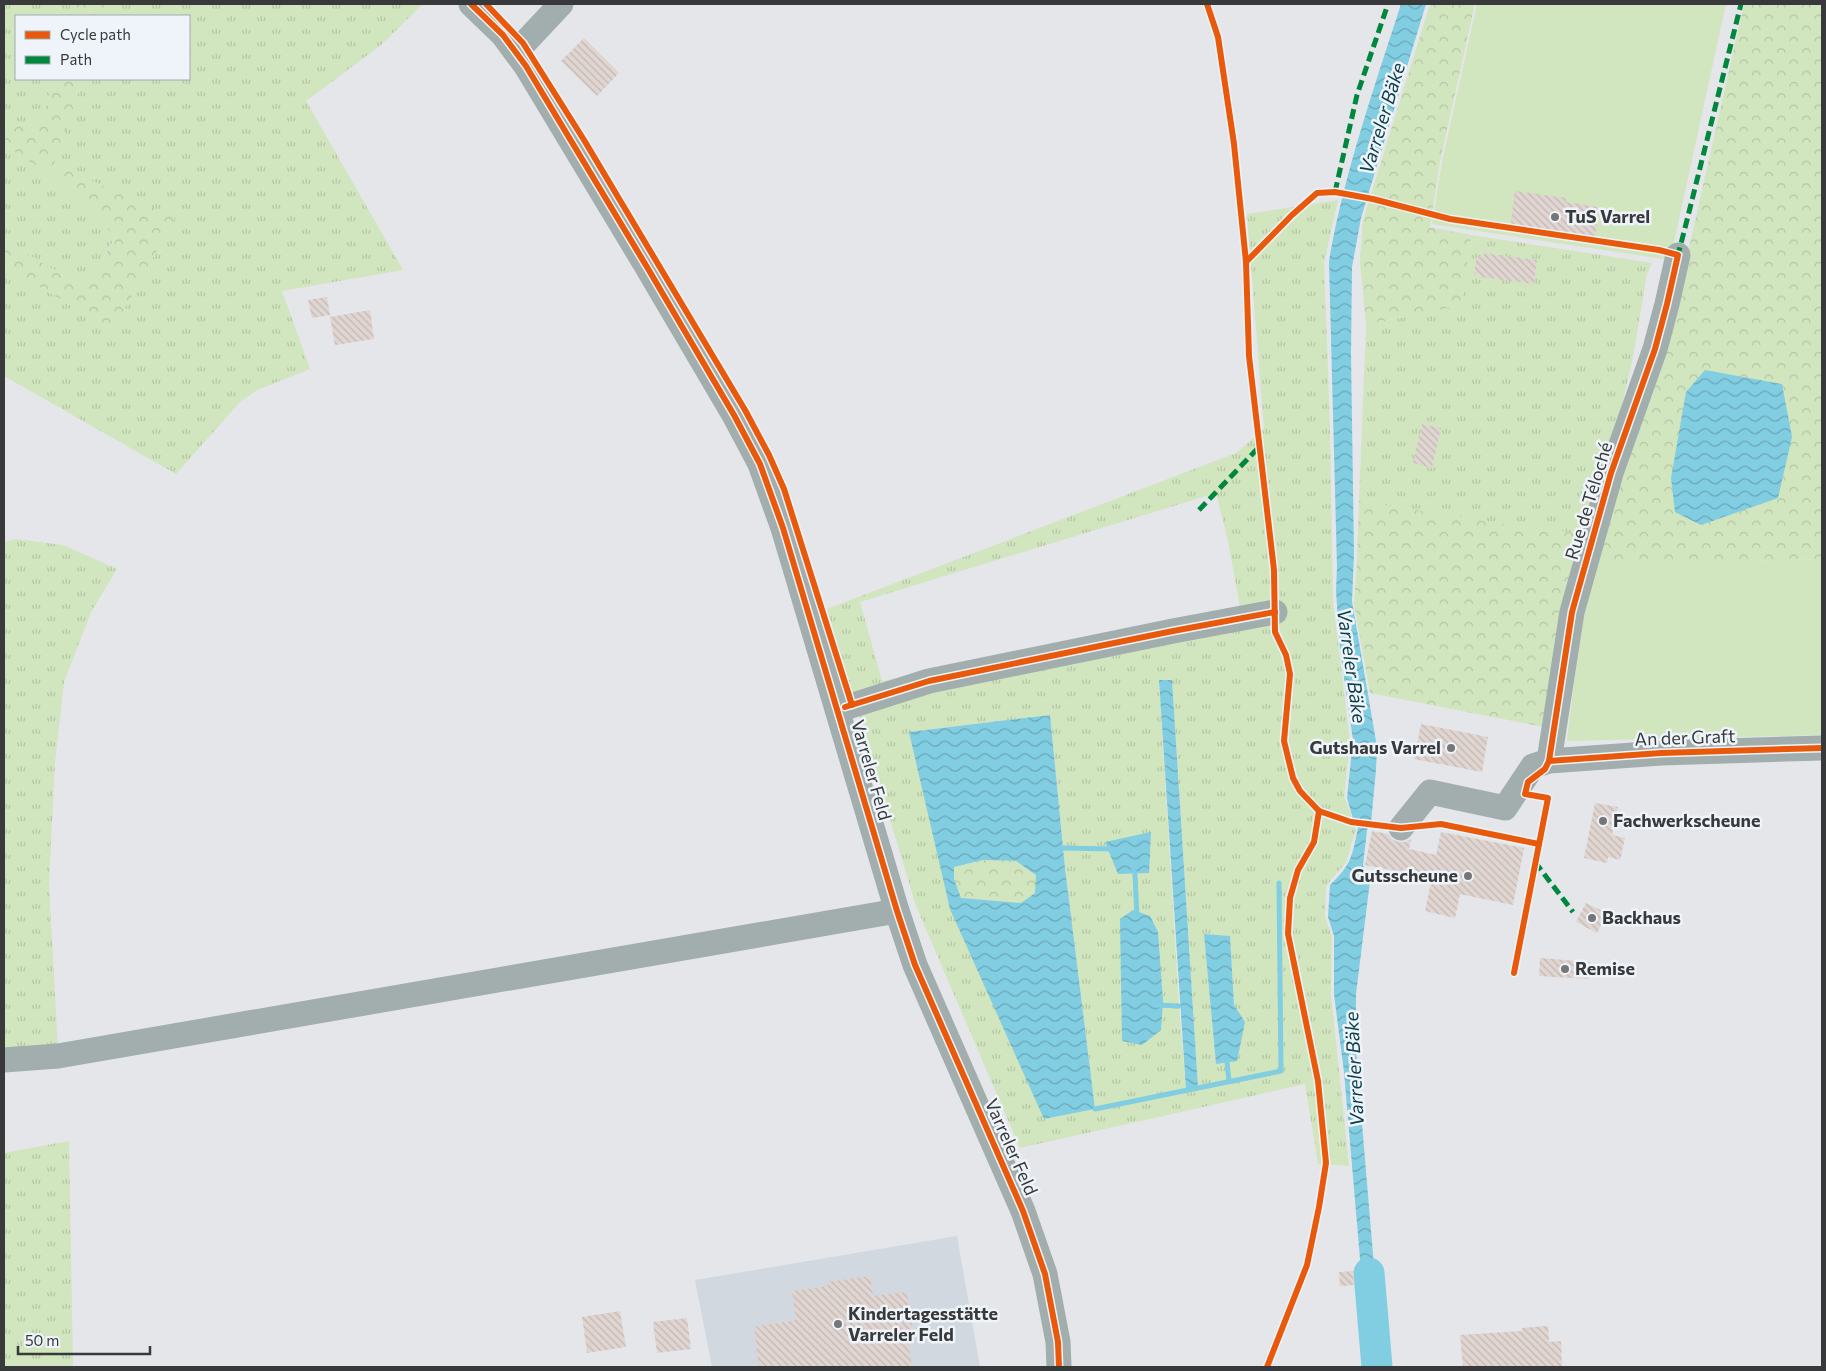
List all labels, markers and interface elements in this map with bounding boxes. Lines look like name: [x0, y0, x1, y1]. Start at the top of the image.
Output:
legend: [15, 15, 190, 80]
text: Cycle path: [60, 25, 131, 43]
text: Path: [60, 50, 92, 68]
water label: Varreler Bäke: [1354, 60, 1409, 176]
place label: TuS Varrel: [1565, 205, 1650, 227]
marker: TuS Varrel: [1549, 211, 1561, 223]
street label: Rue de Téloché: [1560, 439, 1616, 562]
water label: Varreler Bäke: [1333, 607, 1372, 724]
street label: Varreler Feld: [847, 717, 897, 823]
street label: An der Graft: [1634, 724, 1736, 750]
place label: Gutshaus Varrel: [1309, 736, 1441, 758]
marker: Gutshaus Varrel: [1445, 742, 1457, 754]
place label: Fachwerkscheune: [1613, 809, 1760, 831]
marker: Fachwerkscheune: [1597, 815, 1609, 827]
place label: Gutsscheune: [1352, 864, 1458, 886]
marker: Gutsscheune: [1462, 870, 1474, 882]
place label: Backhaus: [1602, 906, 1681, 928]
marker: Backhaus: [1586, 912, 1598, 924]
place label: Remise: [1575, 957, 1635, 979]
marker: Remise: [1559, 963, 1571, 975]
water label: Varreler Bäke: [1339, 1011, 1368, 1127]
street label: Varreler Feld: [981, 1095, 1043, 1198]
place label: Kindertagesstätte Varreler Feld: [848, 1302, 998, 1345]
marker: Kindertagesstätte Varreler Feld: [832, 1318, 844, 1330]
scale bar: [18, 1324, 150, 1356]
text: 50 m: [25, 1331, 59, 1349]

